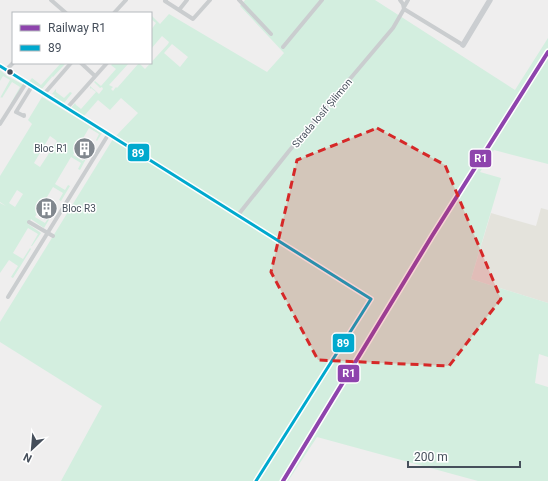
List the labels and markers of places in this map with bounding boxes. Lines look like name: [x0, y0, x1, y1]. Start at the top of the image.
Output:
unlabelled marker: [5, 67, 15, 77]
building icon: Bloc R1: [71, 135, 97, 161]
place label: Bloc R1: [34, 143, 68, 154]
building icon: Bloc R3: [34, 195, 60, 221]
place label: Bloc R3: [62, 203, 96, 214]

